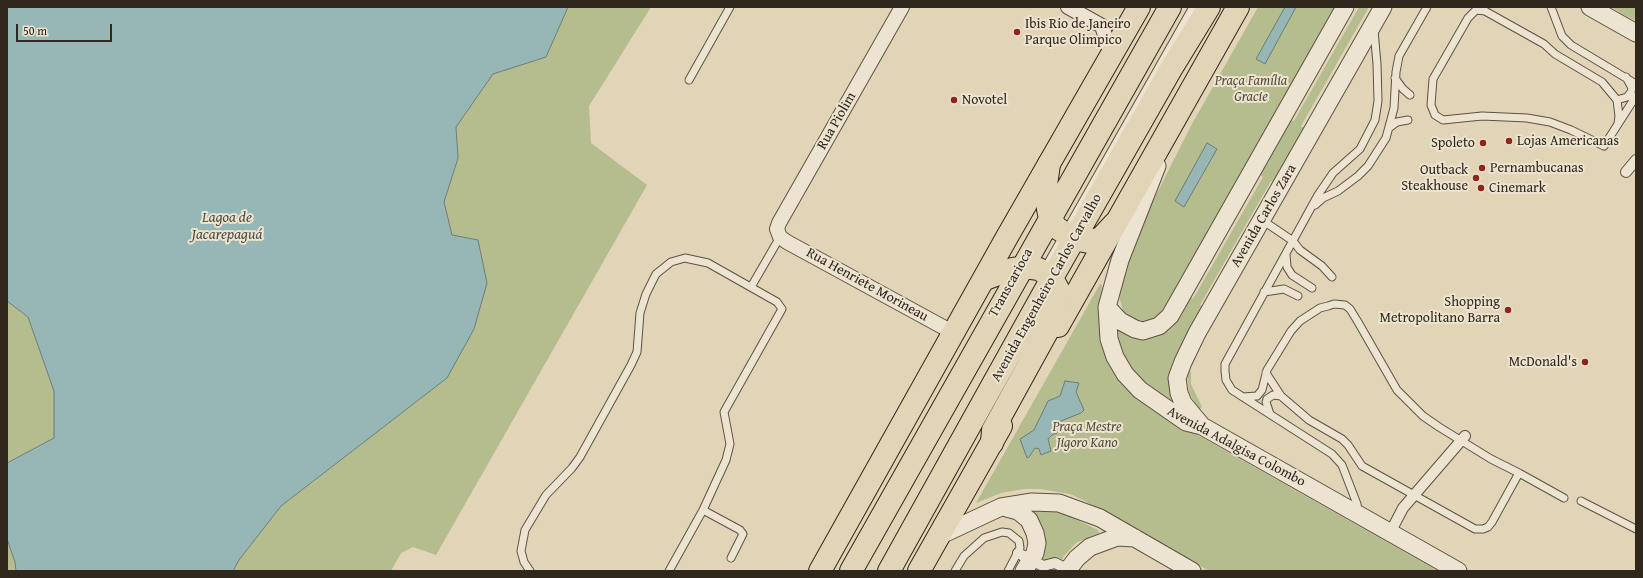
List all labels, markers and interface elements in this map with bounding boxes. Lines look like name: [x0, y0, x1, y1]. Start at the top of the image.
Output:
scale bar: [18, 16, 114, 42]
place label: Ibis Rio de Janeiro Parque Olimpico: [1025, 16, 1131, 48]
text: 50 m: [23, 22, 47, 39]
marker: Ibis Rio de Janeiro Parque Olimpico: [1012, 27, 1022, 37]
park label: Praça Família Gracie: [1215, 73, 1287, 106]
street label: Rua Piolim: [814, 89, 860, 153]
place label: Novotel: [962, 92, 1007, 108]
marker: Novotel: [949, 95, 959, 105]
place label: Lojas Americanas: [1517, 133, 1619, 149]
place label: Spoleto: [1431, 135, 1475, 151]
marker: Lojas Americanas: [1504, 136, 1514, 146]
marker: Spoleto: [1478, 138, 1488, 148]
place label: Pernambucanas: [1490, 160, 1583, 176]
street label: Avenida Carlos Zara: [1228, 162, 1300, 270]
place label: Outback Steakhouse: [1401, 162, 1468, 194]
marker: Pernambucanas: [1477, 163, 1487, 173]
marker: Outback Steakhouse: [1471, 173, 1481, 183]
place label: Cinemark: [1489, 180, 1546, 196]
marker: Cinemark: [1476, 183, 1486, 193]
street label: Avenida Engenheiro Carlos Carvalho: [988, 191, 1106, 385]
water label: Lagoa de Jacarepaguá: [192, 209, 262, 244]
street label: Rua Henriete Morineau: [803, 244, 931, 326]
street label: Transcarioca: [985, 246, 1037, 320]
place label: Shopping Metropolitano Barra: [1380, 294, 1500, 326]
marker: Shopping Metropolitano Barra: [1503, 305, 1513, 315]
place label: McDonald's: [1509, 354, 1577, 370]
marker: McDonald's: [1580, 357, 1590, 367]
street label: Avenida Adalgisa Colombo: [1164, 403, 1308, 491]
park label: Praça Mestre Jigoro Kano: [1052, 419, 1122, 452]

